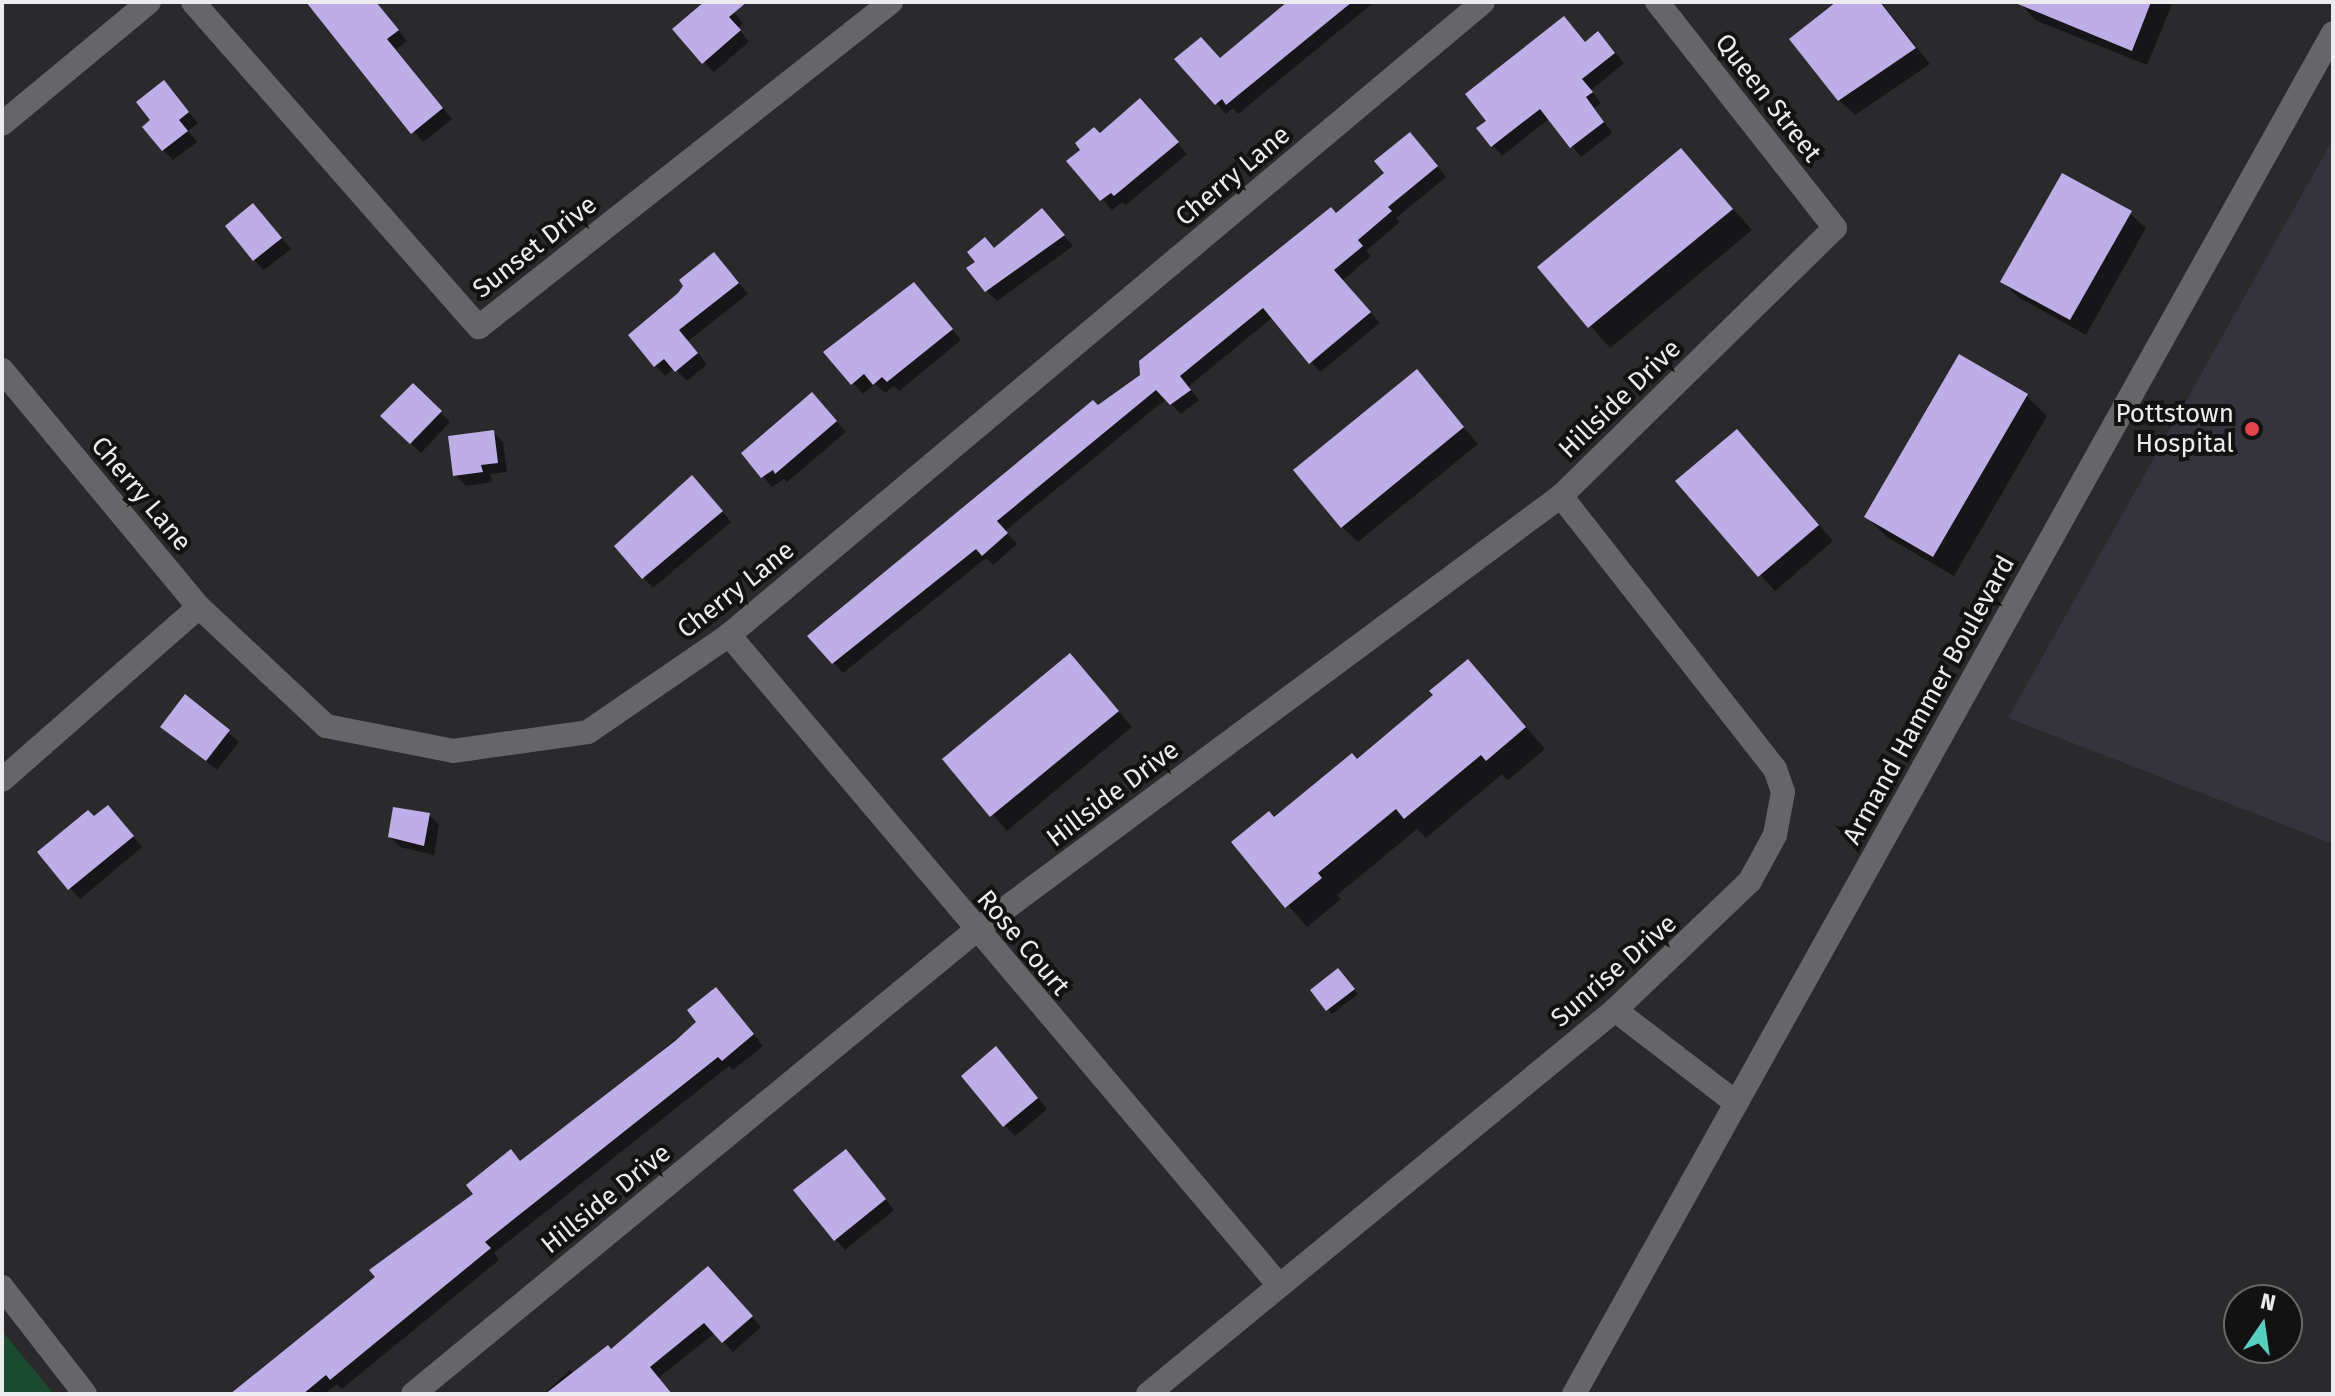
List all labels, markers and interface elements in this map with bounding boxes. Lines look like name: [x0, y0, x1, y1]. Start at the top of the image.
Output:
street label: Queen Street: [1708, 28, 1828, 168]
street label: Cherry Lane: [1169, 119, 1297, 233]
street label: Sunset Drive: [467, 189, 603, 305]
street label: Hillside Drive: [1553, 333, 1687, 465]
place label: Pottstown Hospital: [2116, 398, 2234, 460]
marker: Pottstown Hospital: [2241, 418, 2263, 440]
street label: Cherry Lane: [84, 430, 198, 558]
street label: Cherry Lane: [671, 535, 801, 645]
street label: Armand Hammer Boulevard: [1836, 550, 2022, 850]
street label: Hillside Drive: [1041, 734, 1185, 854]
street label: Rose Court: [970, 884, 1076, 1002]
street label: Sunrise Drive: [1545, 908, 1683, 1034]
street label: Hillside Drive: [535, 1137, 677, 1261]
north arrow: [2223, 1284, 2303, 1364]
text: N: [2258, 1287, 2278, 1317]

